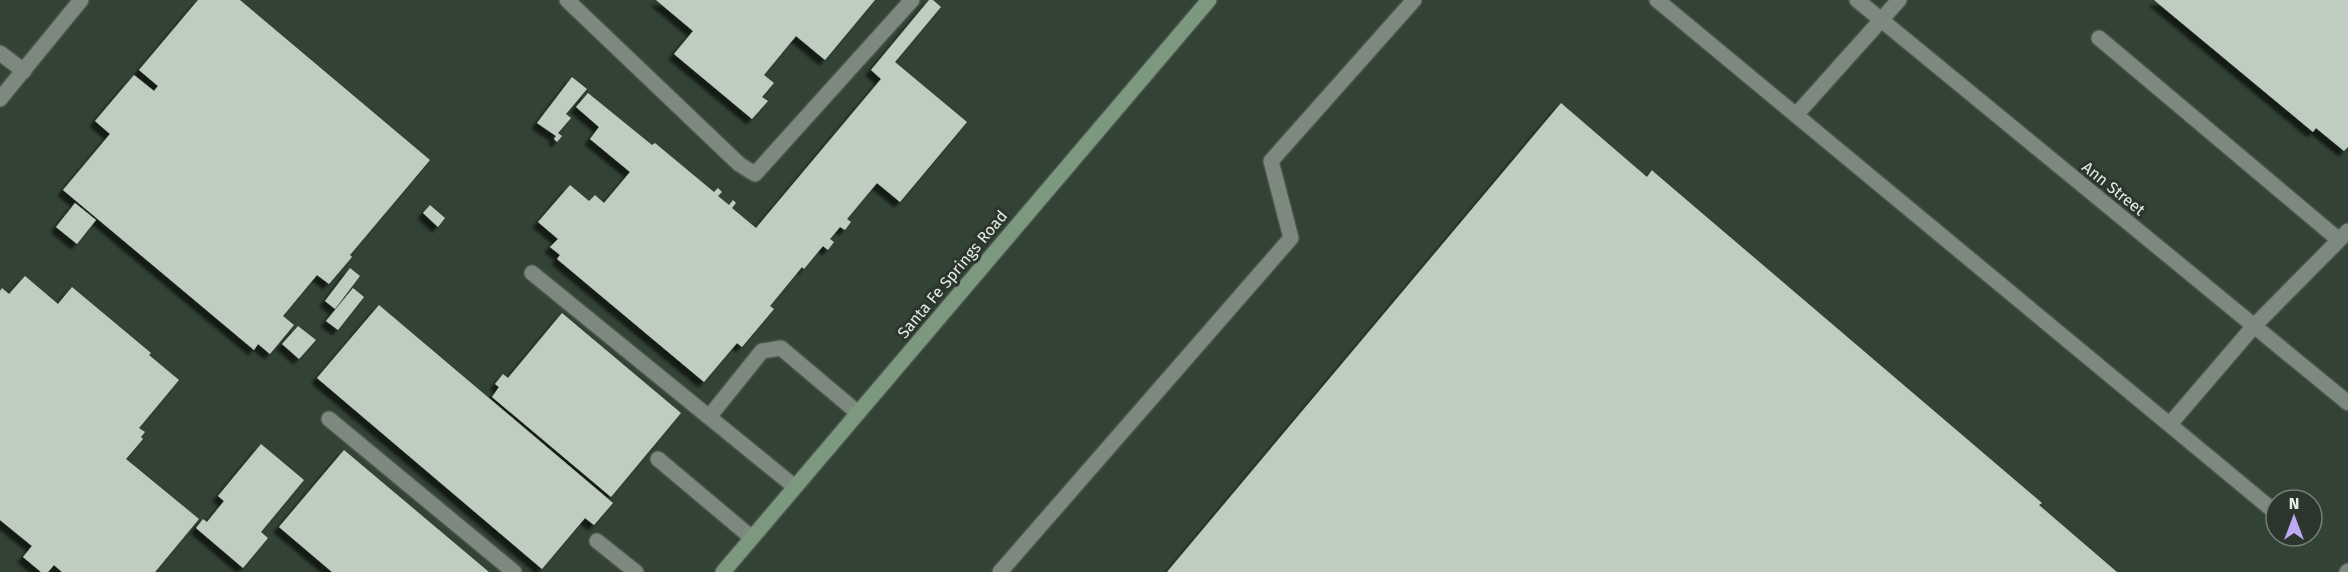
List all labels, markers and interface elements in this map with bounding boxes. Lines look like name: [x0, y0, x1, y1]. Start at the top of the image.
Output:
street label: Ann Street: [2078, 157, 2149, 220]
street label: Santa Fe Springs Road: [893, 207, 1011, 342]
north arrow: [2264, 488, 2324, 548]
text: N: [2289, 494, 2299, 513]

